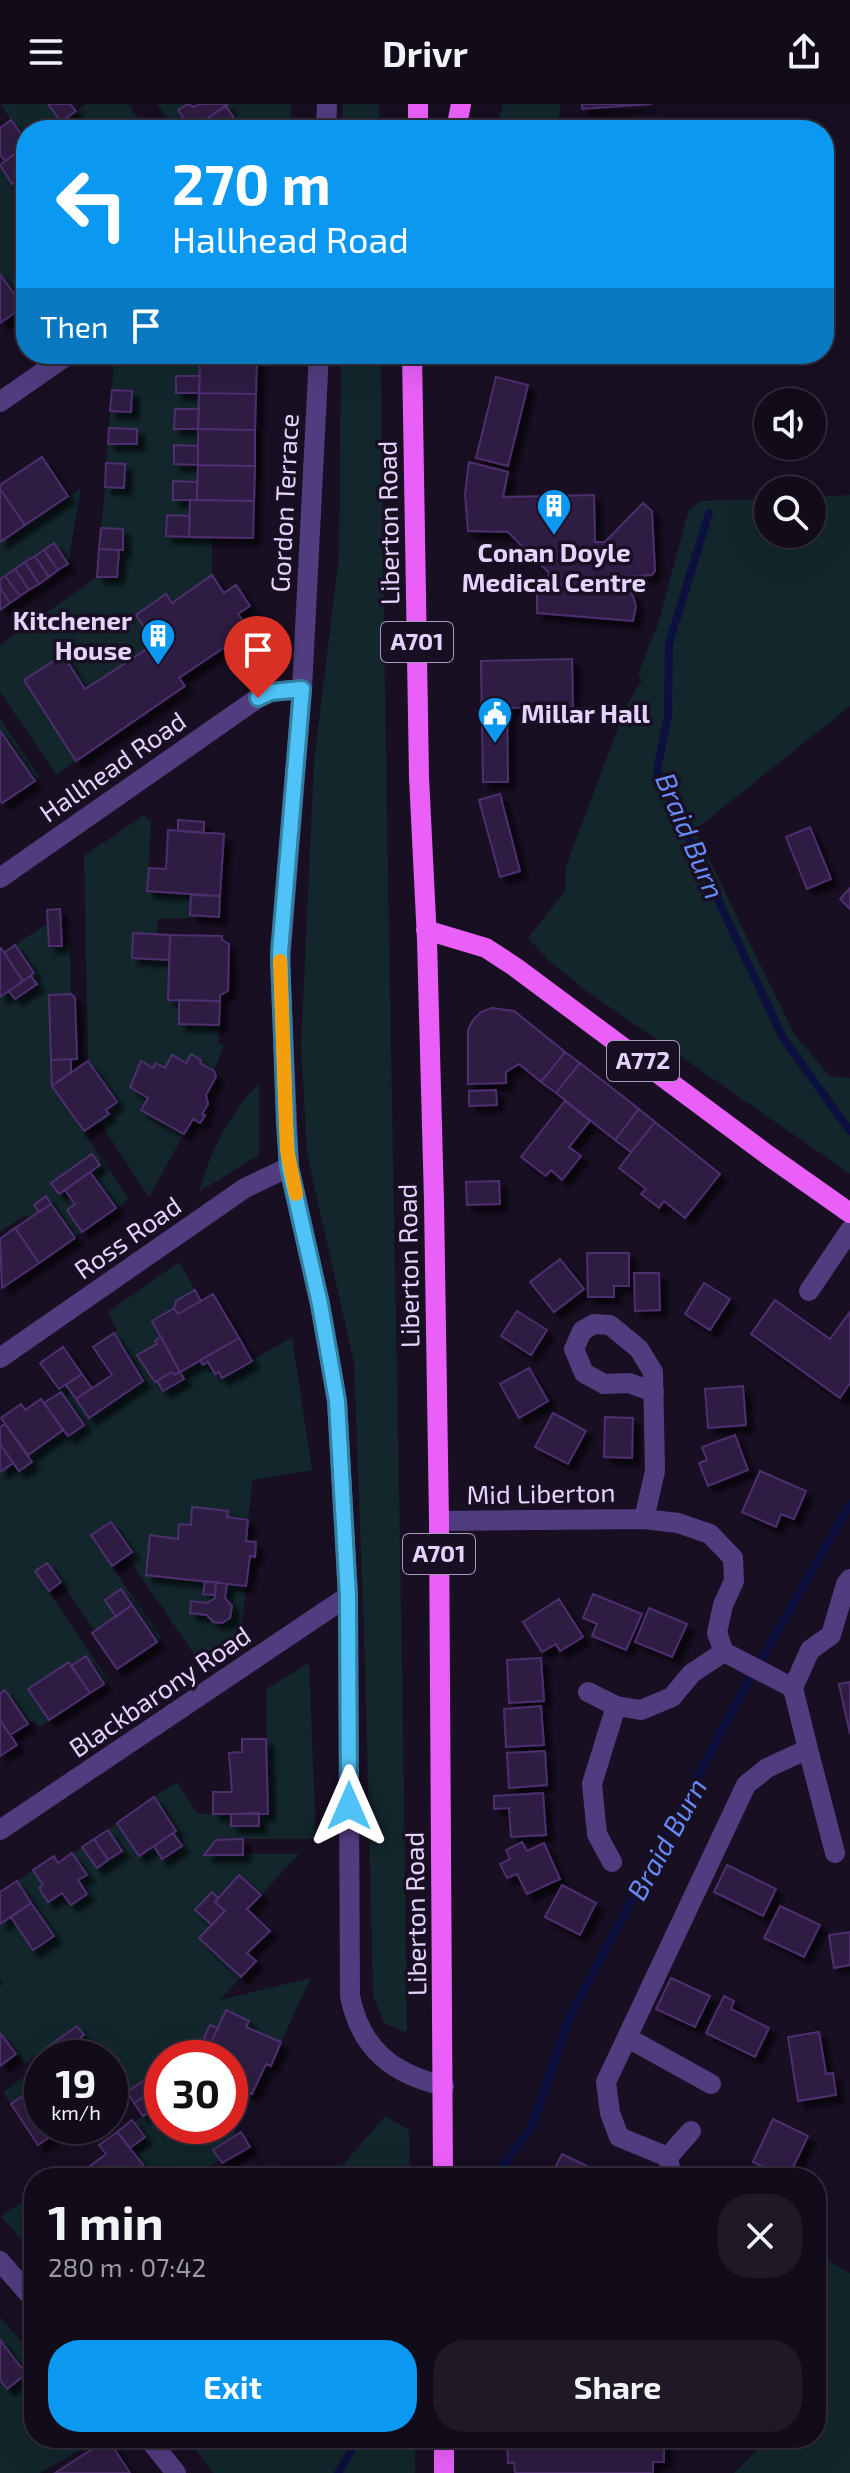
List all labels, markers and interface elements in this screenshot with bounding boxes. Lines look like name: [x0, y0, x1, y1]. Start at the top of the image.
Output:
icon: menu: [24, 30, 68, 74]
icon: share: [782, 30, 826, 74]
text: Drivr: [382, 31, 468, 74]
text: 270 m: [172, 149, 331, 216]
icon: left: [40, 152, 144, 256]
text: Hallhead Road: [172, 217, 409, 260]
icon: arrive: [124, 304, 168, 348]
text: Then: [40, 308, 108, 344]
map controls: [754, 388, 826, 548]
button: sound: [754, 388, 826, 460]
street label: Gordon Terrace: [263, 413, 304, 593]
street label: Liberton Road: [371, 441, 404, 606]
button: search: [754, 476, 826, 548]
building icon: Conan Doyle Medical Centre: [535, 487, 573, 537]
place label: Conan Doyle Medical Centre: [462, 536, 646, 597]
place label: Kitchener House: [13, 604, 132, 665]
pin: [224, 616, 292, 698]
building icon: Kitchener House: [139, 617, 177, 667]
road number: A701: [381, 622, 453, 662]
icon: arrive: [236, 628, 280, 672]
public building icon: Millar Hall: [476, 695, 514, 745]
place label: Millar Hall: [521, 697, 650, 728]
street label: Hallhead Road: [33, 704, 191, 828]
water label: Braid Burn: [649, 767, 733, 904]
road number: A772: [607, 1041, 679, 1081]
street label: Liberton Road: [391, 1184, 424, 1349]
street label: Ross Road: [68, 1189, 186, 1285]
street label: Mid Liberton: [466, 1476, 616, 1509]
road number: A701: [403, 1534, 475, 1574]
street label: Blackbarony Road: [63, 1619, 256, 1763]
position arrow: [307, 1764, 391, 1848]
water label: Braid Burn: [619, 1772, 713, 1905]
street label: Liberton Road: [398, 1832, 431, 1997]
speed limit sign: 30: [144, 2040, 248, 2144]
text: 19: [56, 2058, 96, 2106]
text: km/h: [51, 2100, 101, 2124]
text: 1 min: [48, 2192, 164, 2250]
button: close: [718, 2194, 802, 2278]
text: 280 m · 07:42: [48, 2251, 206, 2282]
button: Exit: [48, 2340, 417, 2432]
button: Share: [433, 2340, 802, 2432]

